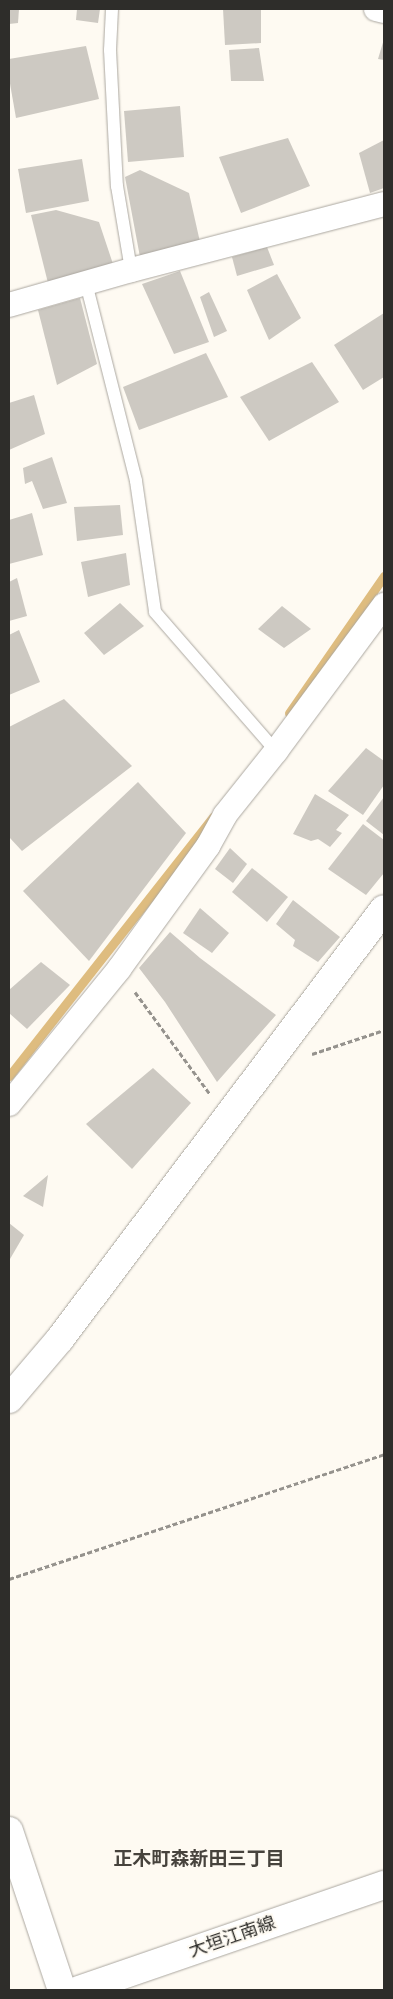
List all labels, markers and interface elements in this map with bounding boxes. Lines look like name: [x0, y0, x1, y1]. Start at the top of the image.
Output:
district label: 正木町森新田三丁目: [114, 1848, 284, 1870]
street label: 大垣江南線: [186, 1912, 278, 1962]

